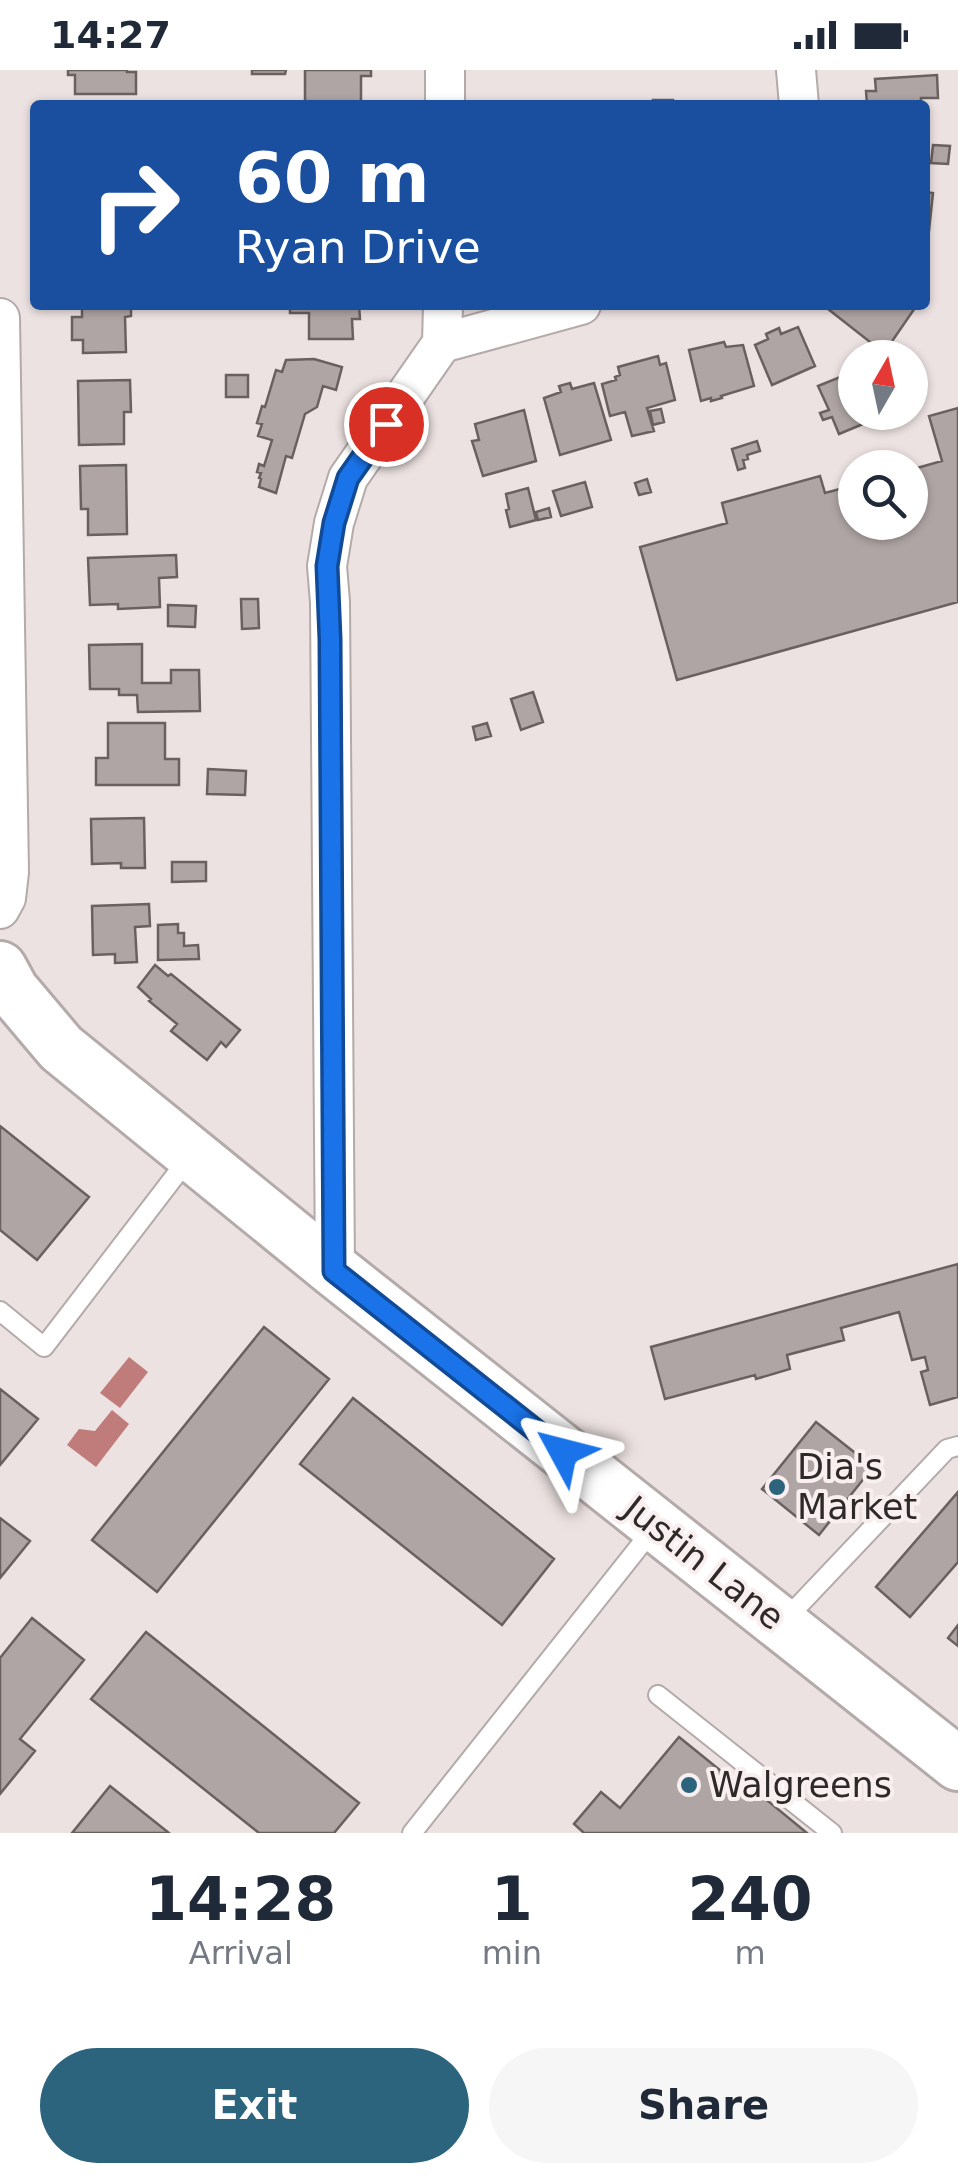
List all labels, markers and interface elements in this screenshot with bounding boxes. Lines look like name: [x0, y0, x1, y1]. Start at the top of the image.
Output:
text: 14:27: [50, 13, 171, 57]
text: 60 m: [235, 137, 430, 219]
icon: right: [70, 140, 200, 270]
text: Ryan Drive: [235, 221, 481, 274]
north arrow: [838, 340, 928, 430]
map controls: [838, 340, 928, 540]
pin: [344, 382, 429, 467]
icon: arrive: [359, 397, 414, 452]
button: search: [838, 450, 928, 540]
position arrow: [511, 1400, 615, 1504]
place label: Dia's Market: [797, 1447, 917, 1527]
marker: Dia's Market: [766, 1476, 788, 1498]
street label: Justin Lane: [614, 1487, 792, 1638]
place label: Walgreens: [709, 1765, 892, 1805]
marker: Walgreens: [678, 1774, 700, 1796]
text: 14:28: [145, 1864, 336, 1934]
text: 1: [491, 1864, 533, 1934]
text: 240: [687, 1864, 813, 1934]
text: Arrival: [189, 1934, 293, 1972]
text: min: [482, 1934, 542, 1972]
text: m: [734, 1934, 766, 1972]
button: Exit: [40, 2048, 469, 2163]
button: Share: [489, 2048, 918, 2163]

